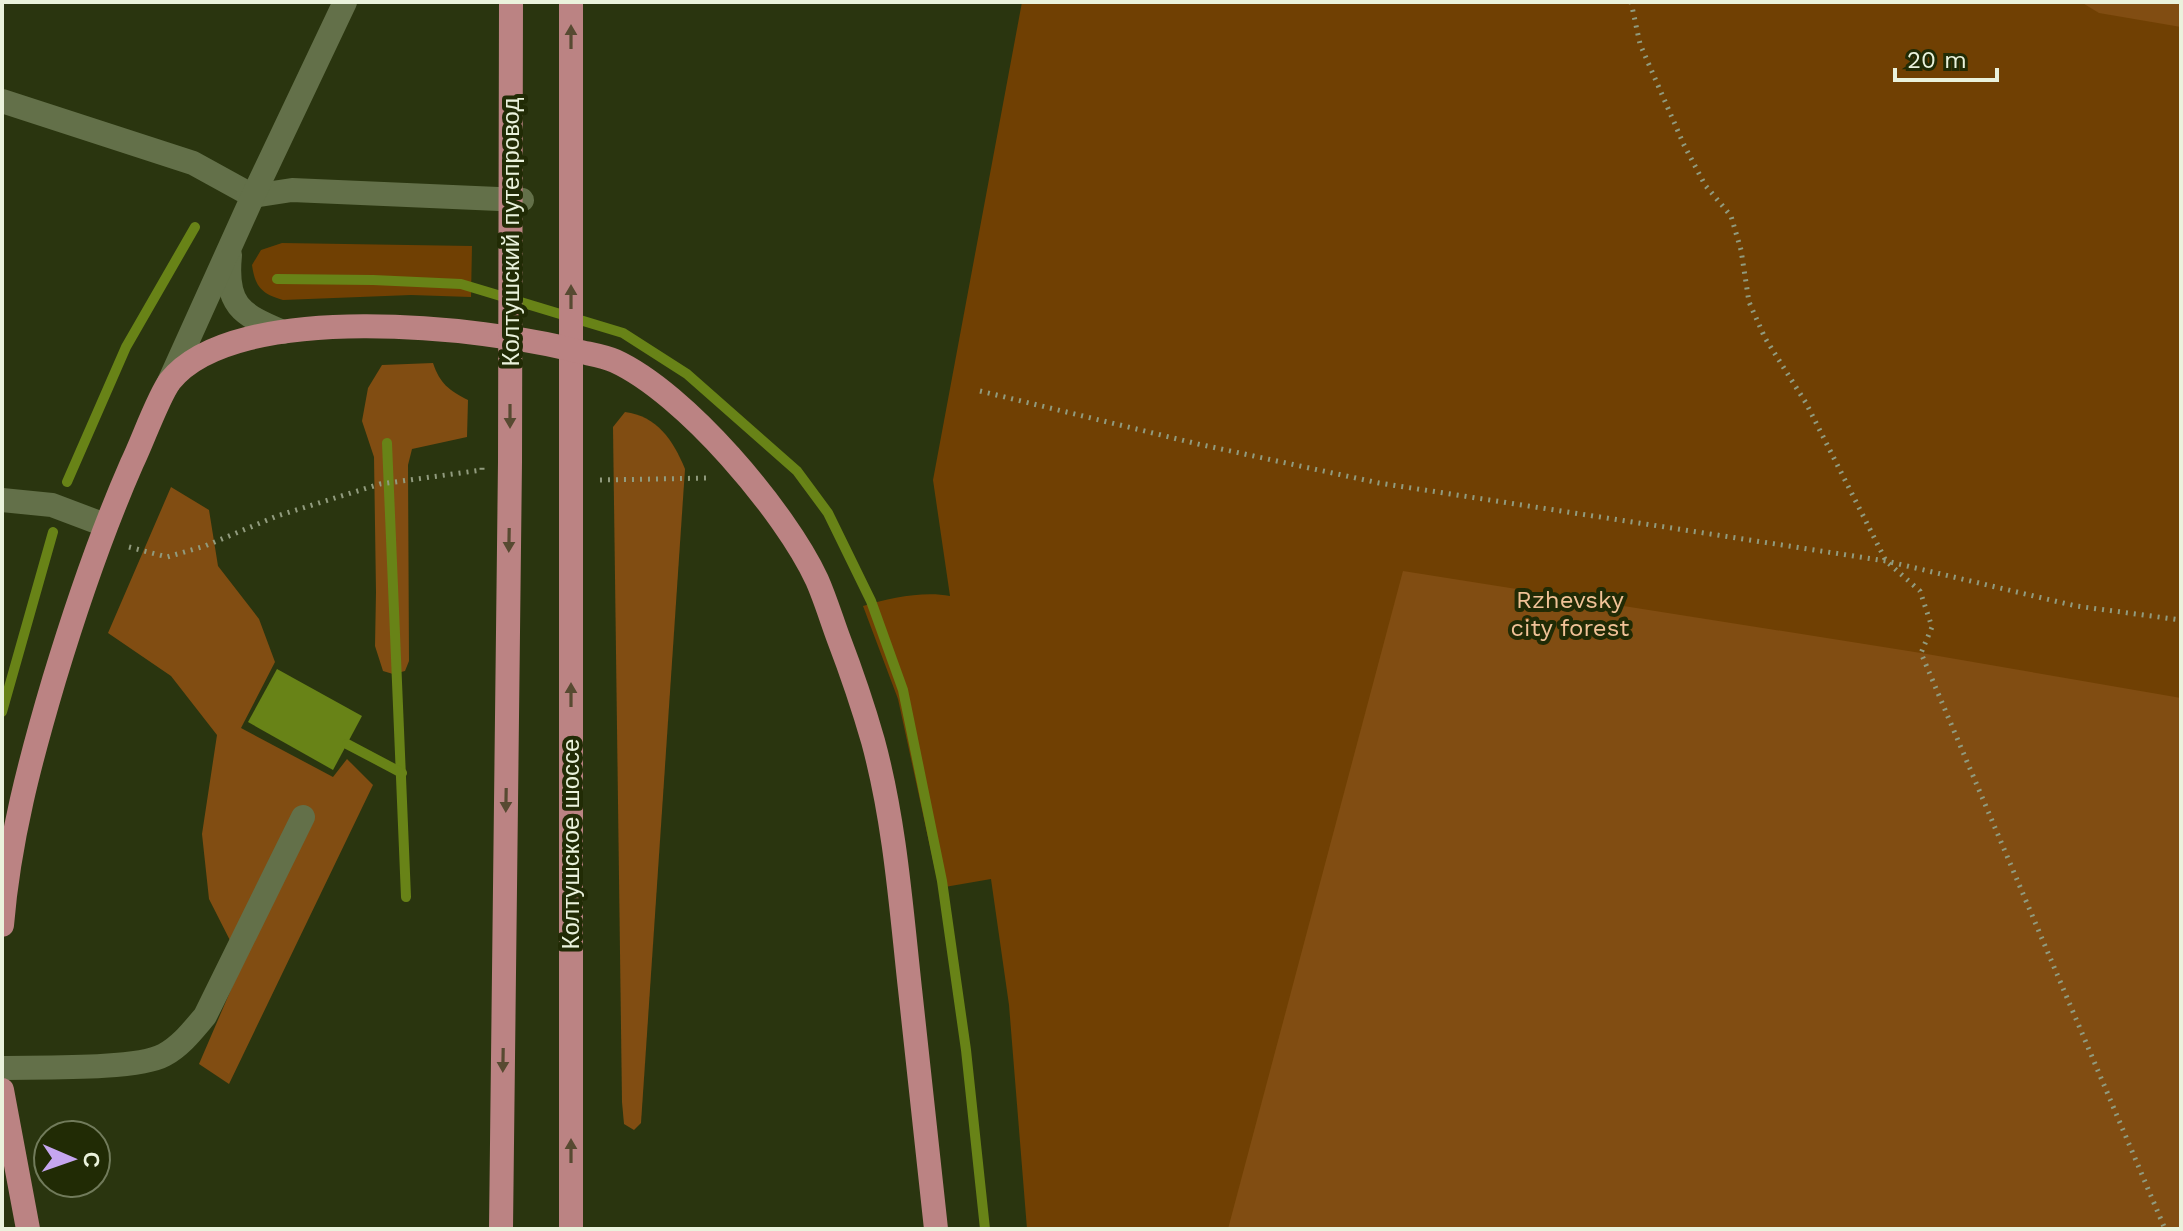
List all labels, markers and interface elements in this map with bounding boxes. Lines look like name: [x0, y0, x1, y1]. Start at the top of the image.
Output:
one-way arrow: [565, 24, 577, 49]
scale bar: [1895, 32, 1997, 82]
text: 20 m: [1907, 46, 1967, 74]
street label: Колтушский путепровод: [497, 98, 525, 366]
one-way arrow: [565, 284, 577, 309]
one-way arrow: [504, 404, 516, 429]
one-way arrow: [503, 528, 516, 553]
park label: Rzhevsky city forest: [1511, 586, 1629, 642]
one-way arrow: [565, 682, 577, 707]
street label: Колтушское шоссе: [557, 739, 585, 949]
one-way arrow: [500, 788, 512, 813]
one-way arrow: [497, 1048, 509, 1073]
north arrow: [32, 1119, 112, 1199]
one-way arrow: [565, 1138, 577, 1163]
text: С: [79, 1151, 104, 1168]

